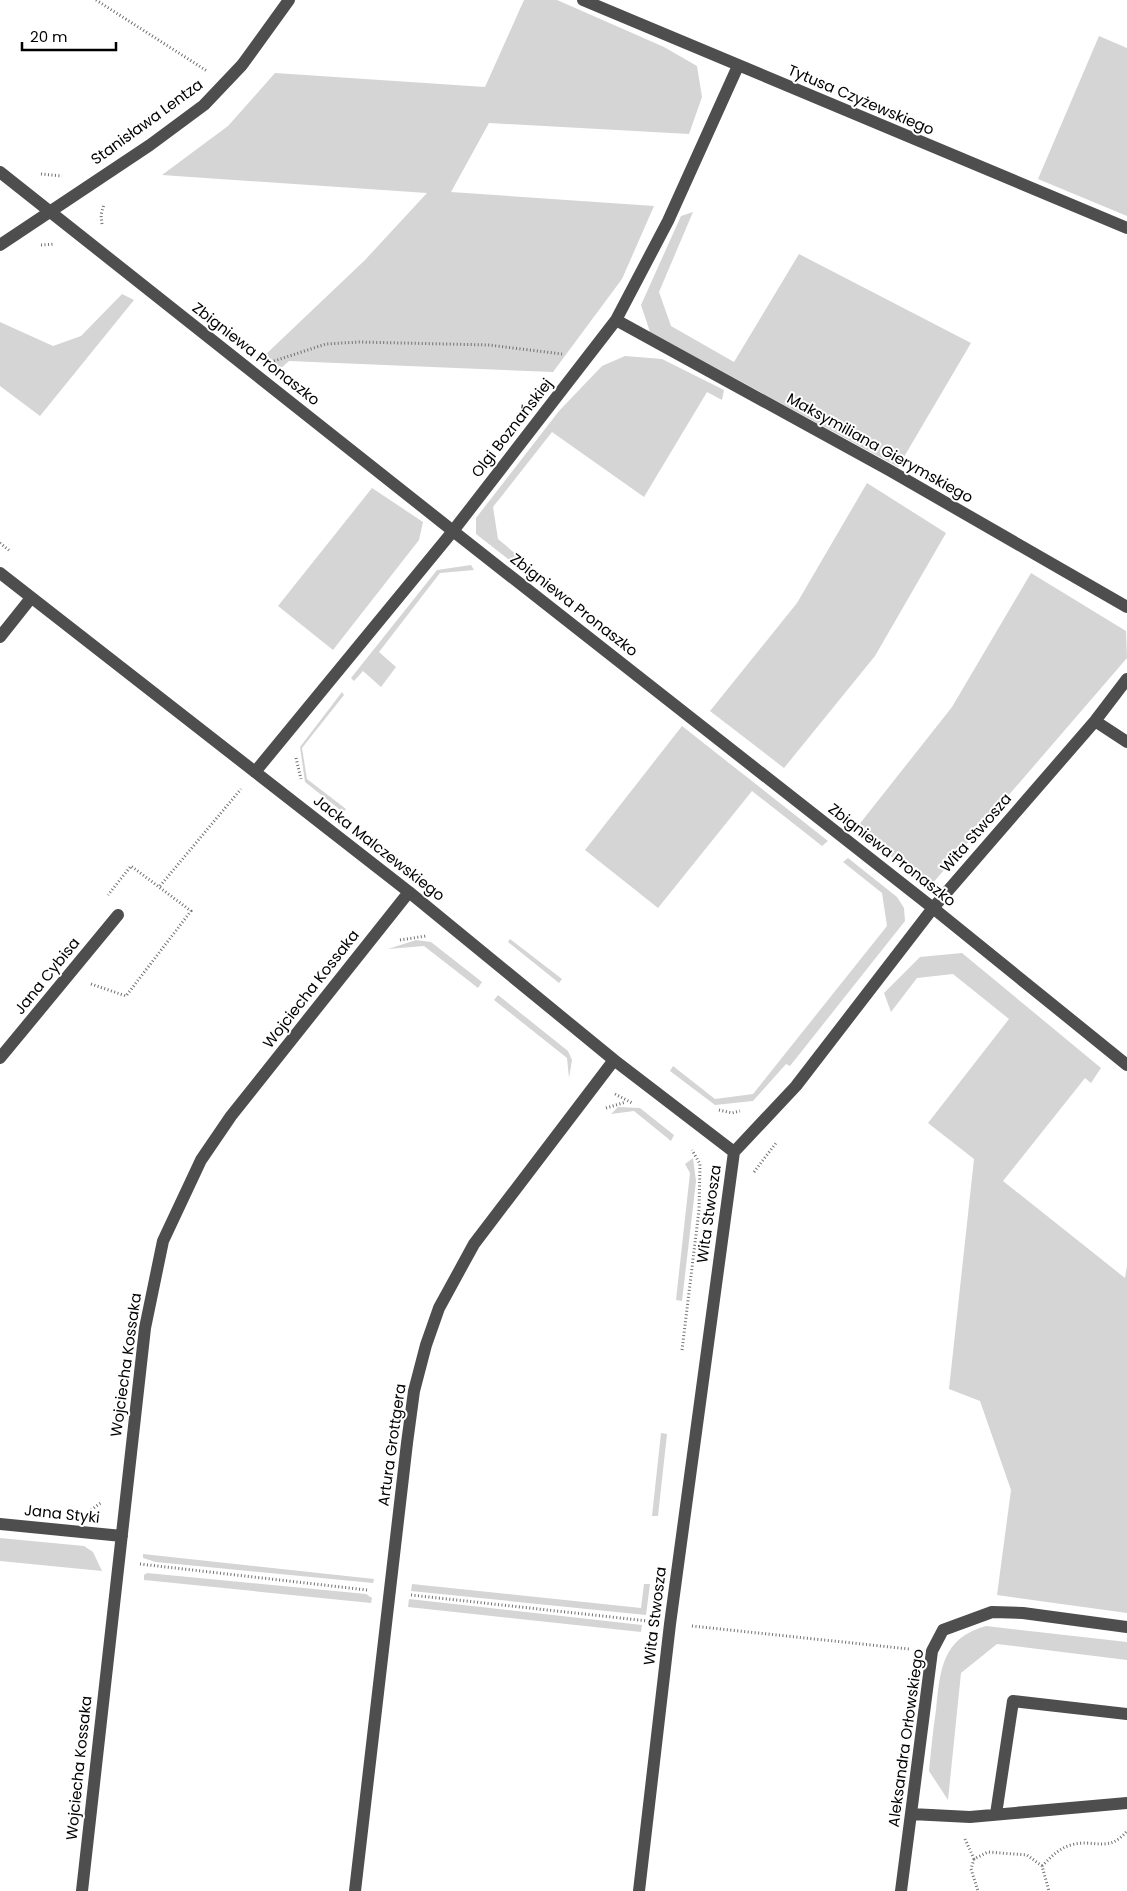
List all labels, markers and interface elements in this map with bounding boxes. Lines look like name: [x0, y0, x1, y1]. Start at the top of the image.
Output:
scale bar: [22, 20, 116, 52]
text: 20 m: [30, 26, 68, 47]
street label: Tytusa Czyżewskiego: [785, 59, 938, 140]
street label: Stanisława Lentza: [86, 74, 207, 169]
street label: Zbigniewa Pronaszko: [188, 297, 325, 410]
street label: Olgi Boznańskiej: [466, 374, 557, 482]
street label: Maksymiliana Gierymskiego: [783, 387, 977, 508]
street label: Zbigniewa Pronaszko: [506, 548, 643, 661]
street label: Wita Stwosza: [935, 788, 1016, 877]
street label: Jacka Malczewskiego: [309, 790, 449, 906]
street label: Zbigniewa Pronaszko: [824, 798, 961, 911]
street label: Wojciecha Kossaka: [258, 925, 364, 1052]
street label: Jana Cybisa: [9, 933, 84, 1019]
street label: Wita Stwosza: [691, 1163, 726, 1264]
street label: Wojciecha Kossaka: [105, 1292, 146, 1438]
street label: Artura Grottgera: [373, 1382, 410, 1508]
street label: Jana Styki: [23, 1499, 101, 1528]
street label: Wita Stwosza: [638, 1566, 671, 1666]
street label: Aleksandra Orłowskiego: [883, 1648, 928, 1828]
street label: Wojciecha Kossaka: [60, 1695, 97, 1841]

